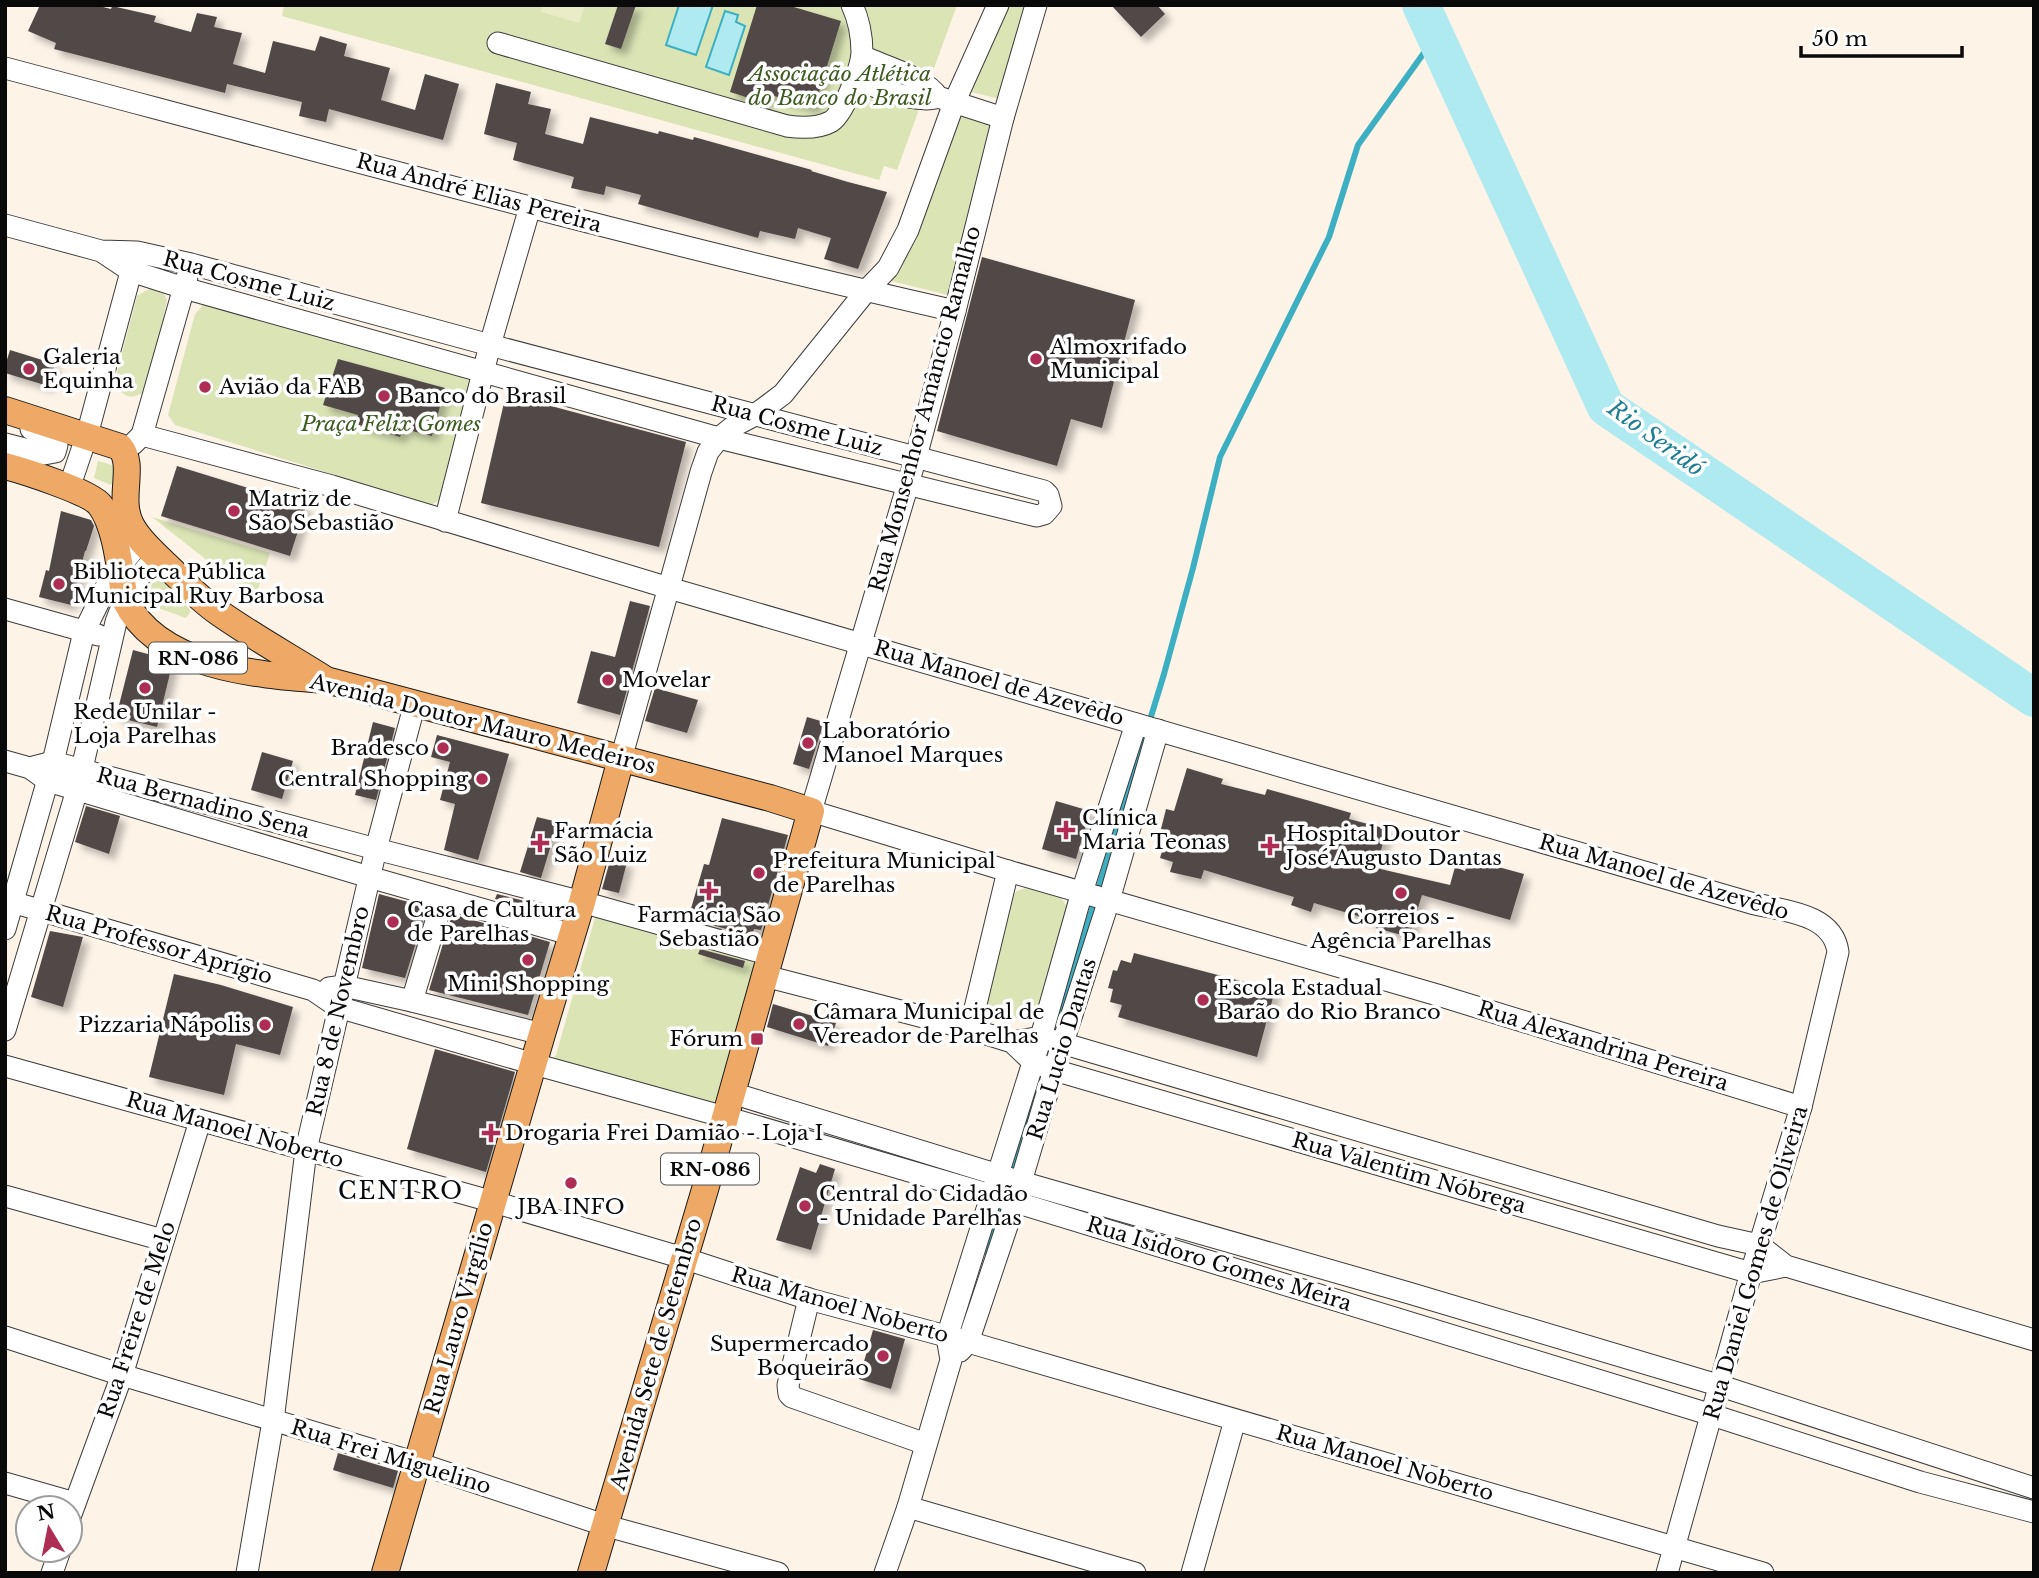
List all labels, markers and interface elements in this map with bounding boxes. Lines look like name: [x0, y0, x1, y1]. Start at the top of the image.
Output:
scale bar: [1801, 14, 1962, 58]
text: 50 m: [1812, 26, 1868, 52]
park label: Associação Atlética do Banco do Brasil: [746, 61, 932, 111]
street label: Rua André Elias Pereira: [354, 148, 605, 238]
street label: Rua Monsenhor Amâncio Ramalho: [864, 223, 986, 595]
street label: Rua Cosme Luiz: [160, 246, 338, 316]
place label: Almoxrifado Municipal: [1049, 334, 1187, 384]
place label: Galeria Equinha: [43, 344, 134, 394]
marker: Almoxrifado Municipal: [1028, 351, 1044, 367]
marker: Galeria Equinha: [21, 361, 37, 377]
place label: Avião da FAB: [218, 374, 362, 400]
marker: Avião da FAB: [197, 379, 213, 395]
place label: Banco do Brasil: [398, 383, 567, 409]
marker: Banco do Brasil: [376, 388, 392, 404]
street label: Rua Cosme Luiz: [708, 391, 886, 461]
water label: Rio Seridó: [1602, 393, 1710, 482]
park label: Praça Felix Gomes: [300, 411, 481, 437]
place label: Matriz de São Sebastião: [248, 486, 394, 536]
marker: Matriz de São Sebastião: [226, 503, 242, 519]
place label: Biblioteca Pública Municipal Ruy Barbosa: [73, 559, 325, 609]
marker: Biblioteca Pública Municipal Ruy Barbosa: [51, 576, 67, 592]
street label: Rua Manoel de Azevêdo: [871, 635, 1127, 731]
road number: RN-086: [149, 642, 247, 674]
place label: Movelar: [622, 667, 711, 693]
street label: Avenida Doutor Mauro Medeiros: [307, 668, 658, 780]
marker: Movelar: [600, 672, 616, 688]
marker: Rede Unilar - Loja Parelhas: [137, 680, 153, 696]
place label: Rede Unilar - Loja Parelhas: [73, 699, 217, 749]
place label: Laboratório Manoel Marques: [822, 718, 1003, 768]
place label: Bradesco: [331, 735, 429, 761]
marker: Laboratório Manoel Marques: [800, 735, 816, 751]
marker: Bradesco: [435, 740, 451, 756]
street label: Rua Bernadino Sena: [94, 762, 313, 844]
place label: Central Shopping: [278, 766, 468, 792]
marker: Central Shopping: [474, 771, 490, 787]
place label: Clínica Maria Teonas: [1082, 805, 1227, 855]
place label: Farmácia São Luiz: [554, 818, 654, 868]
marker: Clínica Maria Teonas: [1056, 820, 1076, 840]
place label: Hospital Doutor José Augusto Dantas: [1283, 821, 1502, 871]
street label: Rua Manoel de Azevêdo: [1536, 829, 1792, 925]
marker: Farmácia São Luiz: [532, 835, 548, 851]
marker: Hospital Doutor José Augusto Dantas: [1260, 836, 1280, 856]
place label: Prefeitura Municipal de Parelhas: [773, 848, 996, 898]
marker: Prefeitura Municipal de Parelhas: [751, 865, 767, 881]
marker: Farmácia São Sebastião: [701, 883, 717, 899]
marker: Correios - Agência Parelhas: [1393, 885, 1409, 901]
place label: Casa de Cultura de Parelhas: [407, 897, 576, 947]
street label: Rua Professor Aprígio: [42, 900, 276, 990]
place label: Farmácia São Sebastião: [637, 902, 781, 952]
street label: Rua 8 de Novembro: [301, 903, 375, 1119]
place label: Correios - Agência Parelhas: [1309, 904, 1492, 954]
marker: Casa de Cultura de Parelhas: [385, 914, 401, 930]
marker: Mini Shopping: [520, 952, 536, 968]
street label: Rua Lucio Dantas: [1022, 955, 1102, 1143]
place label: Mini Shopping: [447, 971, 609, 997]
place label: Escola Estadual Barão do Rio Branco: [1217, 975, 1441, 1025]
marker: Escola Estadual Barão do Rio Branco: [1195, 992, 1211, 1008]
street label: Rua Alexandrina Pereira: [1475, 995, 1732, 1097]
place label: Câmara Municipal de Vereador de Parelhas: [812, 999, 1045, 1049]
place label: Pizzaria Nápolis: [78, 1012, 251, 1038]
marker: Câmara Municipal de Vereador de Parelhas: [791, 1016, 807, 1032]
marker: Pizzaria Nápolis: [257, 1017, 273, 1033]
place label: Fórum: [669, 1026, 743, 1052]
marker: Fórum: [749, 1031, 765, 1047]
street label: Rua Manoel Noberto: [123, 1086, 347, 1174]
street label: Rua Daniel Gomes de Oliveira: [1699, 1103, 1813, 1423]
place label: Drogaria Frei Damião - Loja I: [505, 1120, 823, 1146]
marker: Drogaria Frei Damião - Loja I: [483, 1125, 499, 1141]
street label: Rua Valentim Nóbrega: [1289, 1127, 1529, 1219]
road number: RN-086: [661, 1154, 759, 1184]
marker: JBA INFO: [563, 1175, 579, 1191]
district label: CENTRO: [338, 1177, 464, 1205]
place label: Central do Cidadão - Unidade Parelhas: [819, 1181, 1028, 1231]
place label: JBA INFO: [514, 1194, 625, 1220]
marker: Central do Cidadão - Unidade Parelhas: [797, 1198, 813, 1214]
street label: Rua Isidoro Gomes Meira: [1083, 1211, 1355, 1317]
street label: Avenida Sete de Setembro: [604, 1215, 707, 1494]
street label: Rua Freire de Melo: [93, 1218, 181, 1422]
street label: Rua Lauro Virgílio: [419, 1219, 499, 1417]
street label: Rua Manoel Noberto: [728, 1261, 952, 1349]
place label: Supermercado Boqueirão: [710, 1331, 869, 1381]
marker: Supermercado Boqueirão: [875, 1348, 891, 1364]
street label: Rua Frei Miguelino: [288, 1414, 494, 1500]
street label: Rua Manoel Noberto: [1273, 1419, 1497, 1507]
north arrow: [14, 1494, 84, 1564]
text: N: [35, 1500, 57, 1526]

